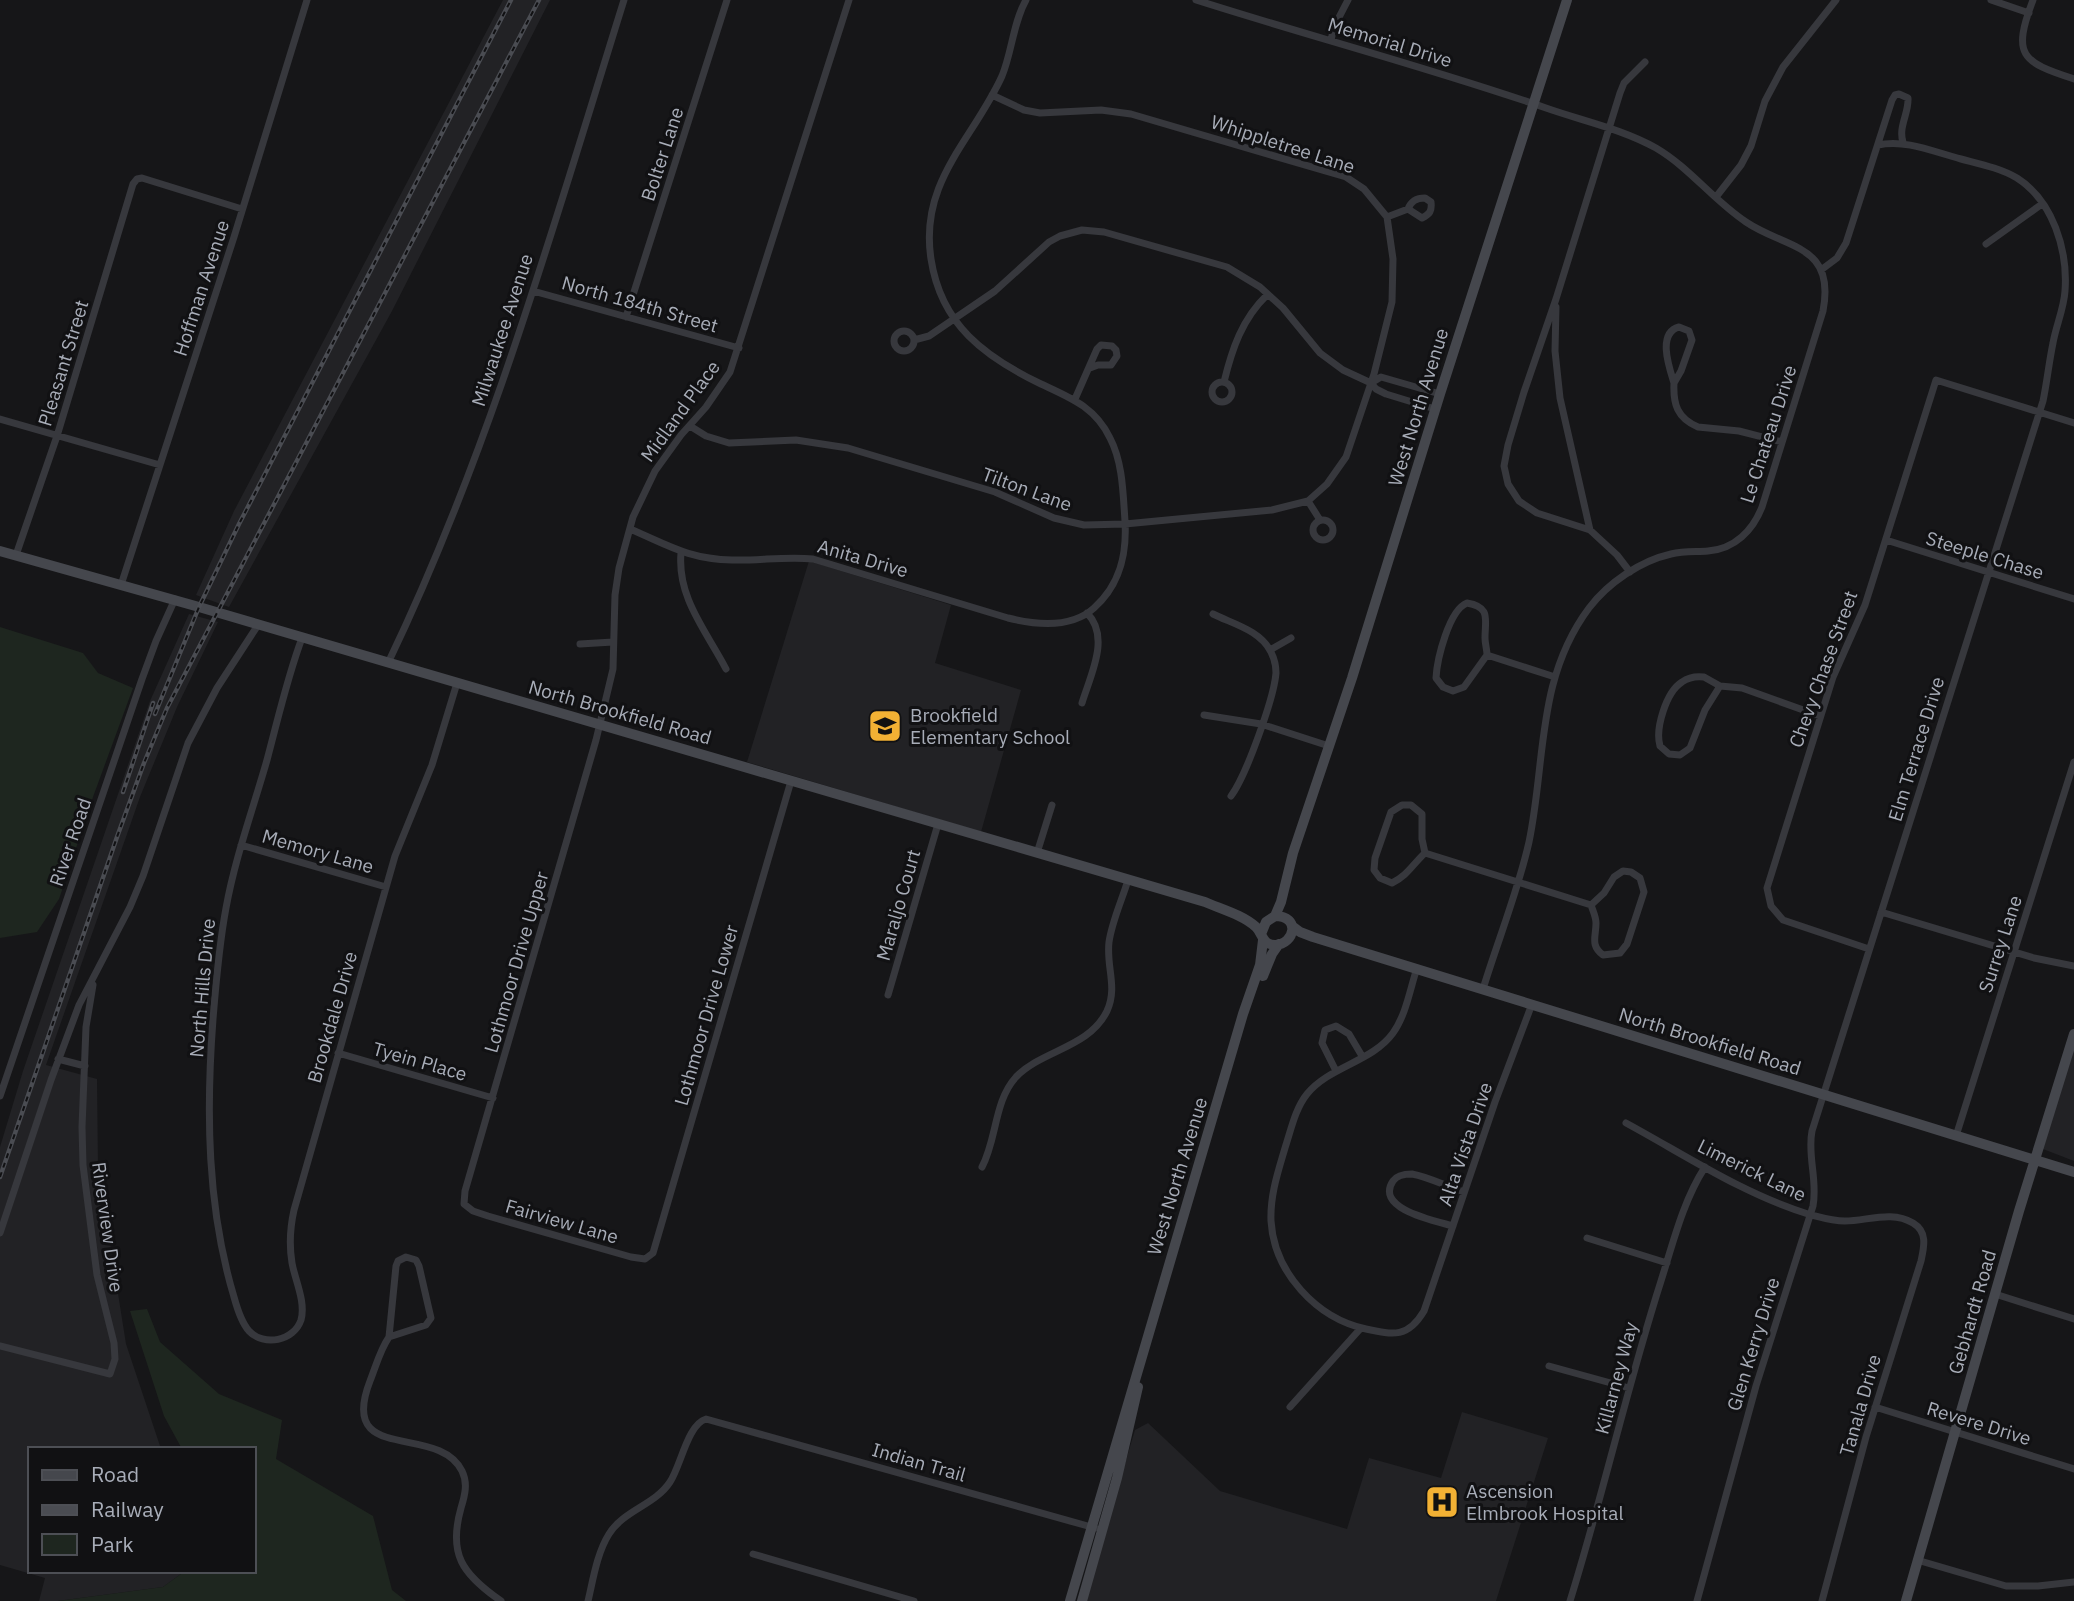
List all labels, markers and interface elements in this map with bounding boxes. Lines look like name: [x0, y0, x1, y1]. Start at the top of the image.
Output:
street label: Memorial Drive: [1325, 12, 1455, 72]
street label: Bolter Lane: [636, 104, 688, 204]
street label: Whippletree Lane: [1208, 109, 1358, 179]
street label: Hoffman Avenue: [168, 217, 234, 359]
street label: Milwaukee Avenue: [466, 251, 538, 409]
street label: North 184th Street: [559, 270, 721, 338]
street label: Pleasant Street: [32, 297, 94, 429]
street label: West North Avenue: [1383, 325, 1453, 489]
street label: Midland Place: [635, 356, 725, 466]
street label: Le Chateau Drive: [1734, 362, 1802, 506]
street label: Tilton Lane: [979, 462, 1075, 516]
street label: Steeple Chase: [1923, 526, 2047, 584]
street label: Anita Drive: [815, 534, 911, 582]
street label: Chevy Chase Street: [1783, 587, 1863, 751]
street label: North Brookfield Road: [526, 674, 714, 750]
street label: Elm Terrace Drive: [1883, 674, 1949, 824]
place label: Brookfield Elementary School: [910, 703, 1070, 749]
school or university icon: Brookfield Elementary School: [866, 707, 904, 745]
street label: River Road: [44, 795, 96, 889]
street label: Memory Lane: [259, 824, 377, 878]
street label: Maraljo Court: [871, 847, 925, 963]
street label: Lothmoor Drive Upper: [479, 868, 553, 1056]
street label: Surrey Lane: [1973, 892, 2027, 996]
street label: North Hills Drive: [184, 918, 220, 1058]
street label: Lothmoor Drive Lower: [669, 922, 743, 1108]
street label: Brookdale Drive: [302, 948, 362, 1086]
street label: North Brookfield Road: [1616, 1002, 1804, 1080]
street label: Tyein Place: [370, 1036, 470, 1086]
street label: Alta Vista Drive: [1433, 1079, 1497, 1209]
street label: West North Avenue: [1142, 1094, 1212, 1258]
street label: Limerick Lane: [1694, 1133, 1810, 1207]
street label: Riverview Drive: [87, 1160, 129, 1294]
street label: Fairview Lane: [503, 1193, 621, 1249]
street label: Gebhardt Road: [1943, 1247, 2001, 1377]
street label: Glen Kerry Drive: [1721, 1274, 1785, 1414]
street label: Killarney Way: [1589, 1319, 1643, 1437]
street label: Tanala Drive: [1834, 1351, 1886, 1459]
street label: Revere Drive: [1924, 1396, 2034, 1450]
street label: Indian Trail: [869, 1437, 969, 1487]
legend: [28, 1447, 256, 1573]
text: Road: [91, 1460, 139, 1488]
place label: Ascension Elmbrook Hospital: [1466, 1479, 1624, 1525]
hospital icon: Ascension Elmbrook Hospital: [1423, 1483, 1461, 1521]
text: Railway: [91, 1495, 164, 1523]
text: Park: [91, 1530, 134, 1558]

